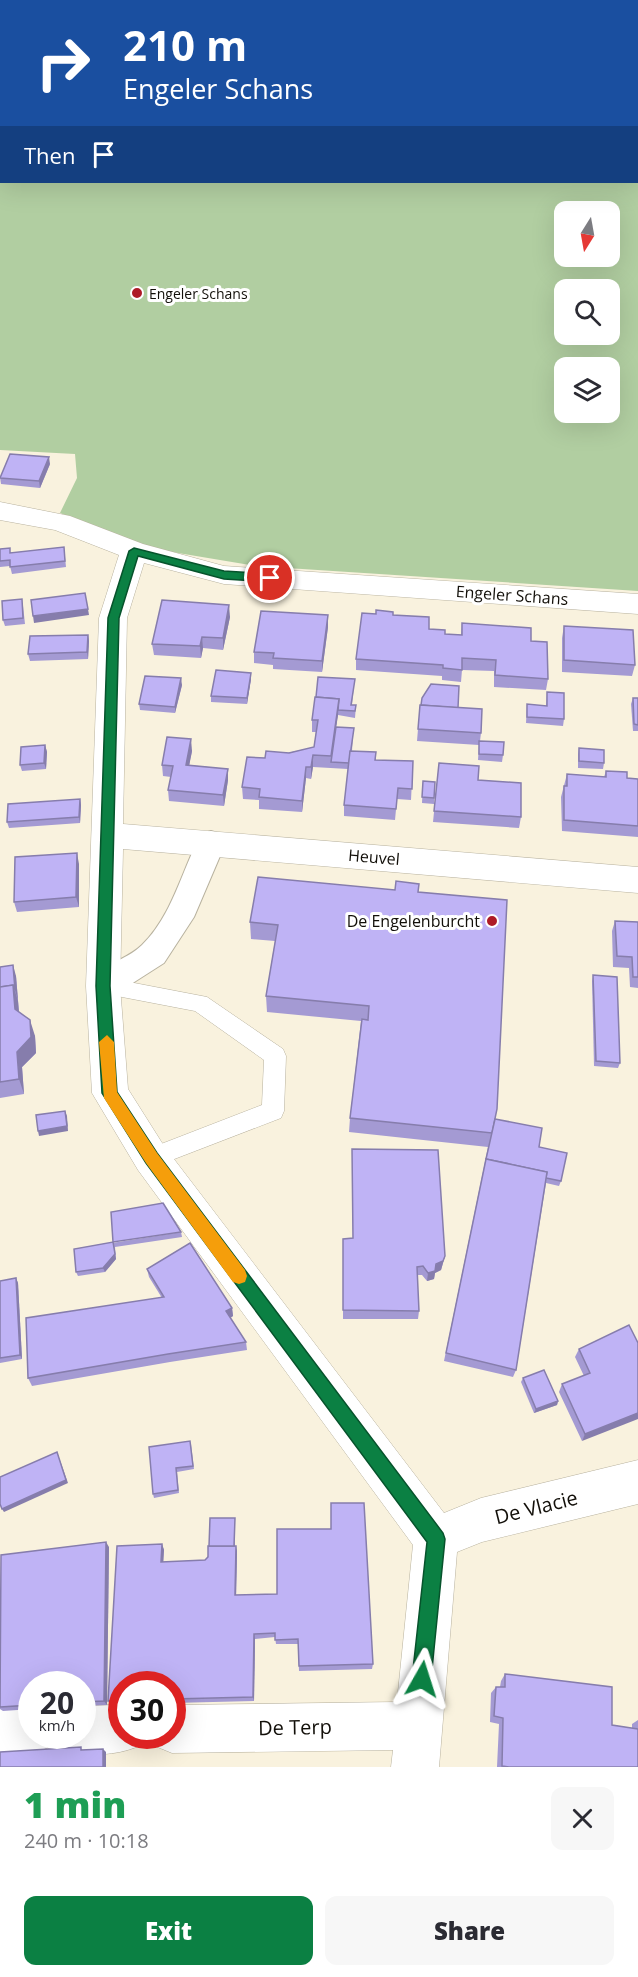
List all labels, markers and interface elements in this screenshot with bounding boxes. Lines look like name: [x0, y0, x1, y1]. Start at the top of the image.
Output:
text: 210 m: [123, 16, 247, 73]
icon: right: [24, 24, 102, 102]
text: Engeler Schans: [123, 70, 313, 107]
icon: arrive: [87, 138, 120, 171]
text: Then: [24, 140, 75, 170]
north arrow: [554, 201, 620, 267]
map controls: [554, 201, 620, 423]
button: search: [554, 279, 620, 345]
place label: Engeler Schans: [149, 284, 248, 303]
marker: Engeler Schans: [130, 286, 144, 300]
button: layers: [554, 357, 620, 423]
pin: [244, 552, 295, 603]
icon: arrive: [253, 561, 286, 594]
street label: Engeler Schans: [455, 580, 569, 610]
street label: Heuvel: [347, 844, 401, 870]
place label: De Engelenburcht: [347, 910, 480, 932]
marker: De Engelenburcht: [485, 914, 499, 928]
street label: De Vlacie: [492, 1484, 580, 1530]
position arrow: [390, 1647, 454, 1711]
speed limit sign: 30: [108, 1671, 186, 1749]
text: 20: [40, 1682, 74, 1723]
street label: De Terp: [258, 1713, 332, 1741]
text: km/h: [39, 1715, 75, 1735]
text: 1 min: [24, 1780, 126, 1829]
button: close: [551, 1787, 614, 1850]
text: 240 m · 10:18: [24, 1827, 149, 1854]
button: Exit: [24, 1896, 313, 1965]
button: Share: [325, 1896, 614, 1965]

